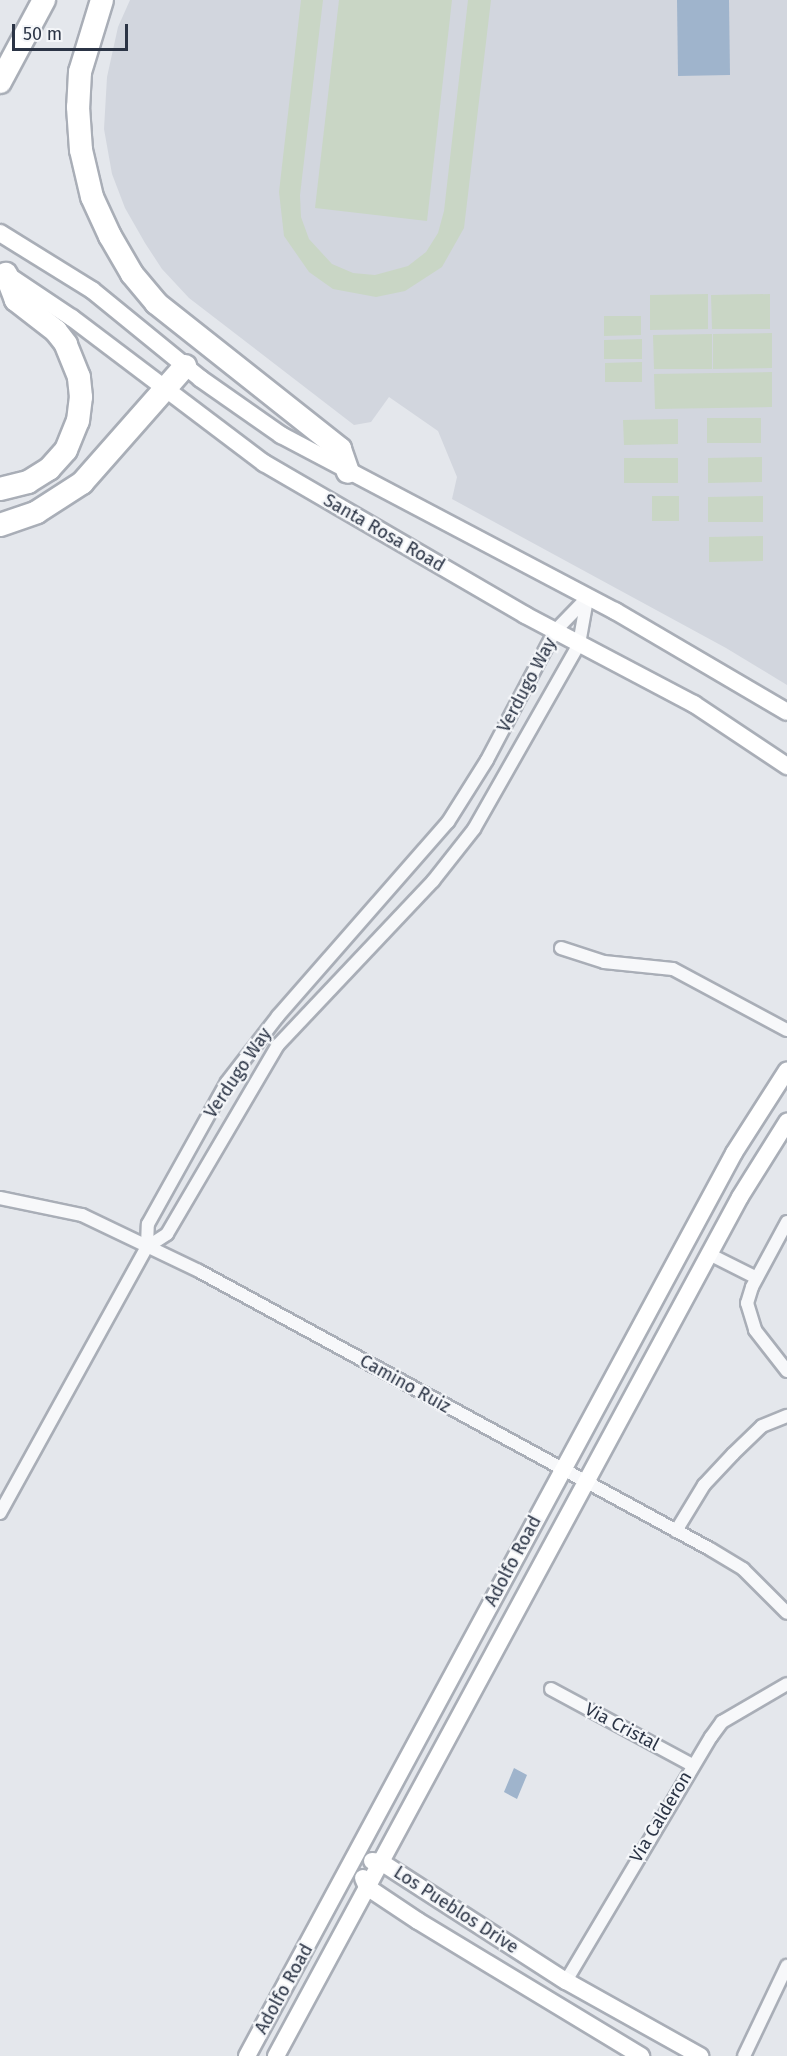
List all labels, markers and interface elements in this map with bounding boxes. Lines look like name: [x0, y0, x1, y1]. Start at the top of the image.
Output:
scale bar: [15, 12, 130, 50]
text: 50 m: [23, 23, 62, 45]
street label: Santa Rosa Road: [319, 490, 449, 576]
street label: Verdugo Way: [493, 634, 561, 736]
street label: Verdugo Way: [200, 1024, 276, 1122]
street label: Camino Ruiz: [356, 1350, 454, 1418]
street label: Adolfo Road: [480, 1512, 546, 1610]
street label: Via Cristal: [581, 1698, 663, 1756]
street label: Via Calderon: [625, 1768, 697, 1866]
street label: Los Pueblos Drive: [390, 1862, 522, 1958]
street label: Adolfo Road: [250, 1940, 318, 2038]

